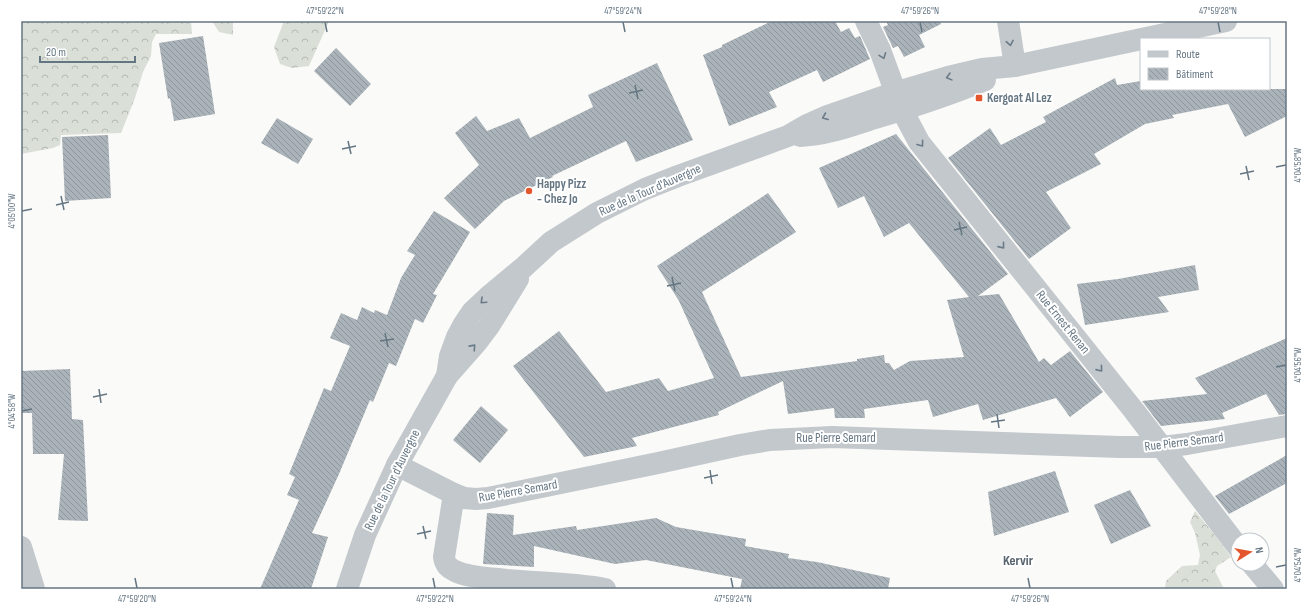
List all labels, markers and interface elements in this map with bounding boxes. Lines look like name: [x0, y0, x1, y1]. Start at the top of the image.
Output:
text: 47°59'22"N: [306, 5, 344, 17]
text: 47°59'24"N: [604, 5, 642, 17]
text: 47°59'26"N: [901, 5, 939, 17]
text: 47°59'28"N: [1199, 5, 1237, 17]
scale bar: [40, 38, 135, 64]
legend: [1140, 38, 1270, 90]
one-way arrow: [1006, 40, 1014, 47]
text: 20 m: [46, 45, 66, 60]
text: Route: [1176, 47, 1200, 62]
one-way arrow: [878, 53, 886, 60]
text: Bâtiment: [1176, 67, 1214, 82]
one-way arrow: [946, 72, 953, 81]
place label: Kergoat Al Lez: [987, 90, 1052, 106]
marker: Kergoat Al Lez: [974, 93, 984, 103]
one-way arrow: [822, 112, 830, 120]
one-way arrow: [916, 140, 924, 147]
text: 4°04'58"W: [1292, 147, 1304, 182]
street label: Rue de la Tour d'Auvergne: [597, 160, 703, 220]
place label: Happy Pizz - Chez Jo: [537, 176, 586, 207]
marker: Happy Pizz - Chez Jo: [524, 186, 534, 196]
text: 4°05'00"W: [6, 193, 18, 229]
one-way arrow: [997, 241, 1004, 248]
street label: Rue Ernest Renan: [1033, 287, 1093, 357]
one-way arrow: [481, 296, 488, 303]
one-way arrow: [468, 344, 475, 351]
text: 4°04'56"W: [1292, 347, 1304, 382]
one-way arrow: [1096, 365, 1103, 372]
text: 4°04'58"W: [6, 393, 18, 428]
street label: Rue de la Tour d'Auvergne: [361, 427, 423, 533]
street label: Rue Pierre Semard: [1144, 429, 1224, 455]
street label: Rue Pierre Semard: [796, 430, 876, 446]
street label: Rue Pierre Semard: [477, 476, 559, 506]
north arrow: [1230, 532, 1270, 572]
text: N: [1252, 546, 1266, 554]
text: 4°04'54"W: [1292, 547, 1304, 582]
district label: Kervir: [1003, 552, 1034, 569]
text: 47°59'20"N: [118, 593, 156, 605]
text: 47°59'22"N: [416, 593, 454, 605]
text: 47°59'24"N: [714, 593, 752, 605]
text: 47°59'26"N: [1011, 593, 1049, 605]

